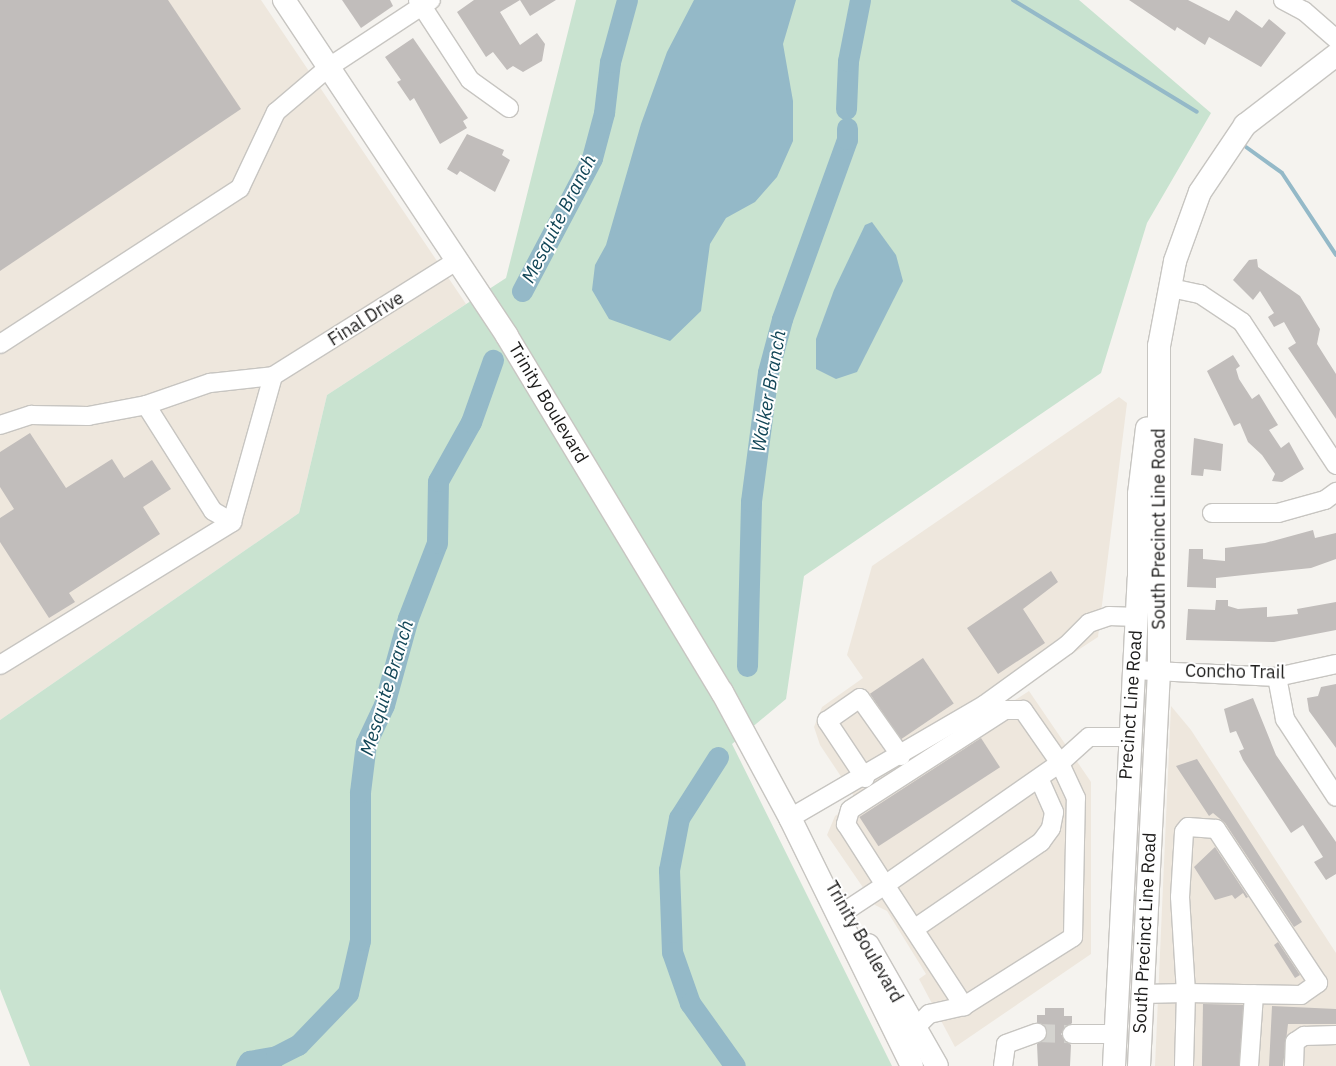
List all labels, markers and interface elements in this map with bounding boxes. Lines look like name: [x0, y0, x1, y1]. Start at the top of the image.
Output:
water label: Mesquite Branch: [517, 151, 601, 287]
street label: Final Drive: [324, 287, 408, 351]
water label: Walker Branch: [747, 328, 791, 454]
street label: Trinity Boulevard: [504, 339, 592, 467]
street label: South Precinct Line Road: [1148, 428, 1170, 630]
water label: Mesquite Branch: [356, 617, 418, 759]
street label: Precinct Line Road: [1115, 630, 1147, 780]
street label: Concho Trail: [1185, 660, 1285, 684]
street label: South Precinct Line Road: [1129, 832, 1161, 1034]
street label: Trinity Boulevard: [820, 877, 908, 1007]

